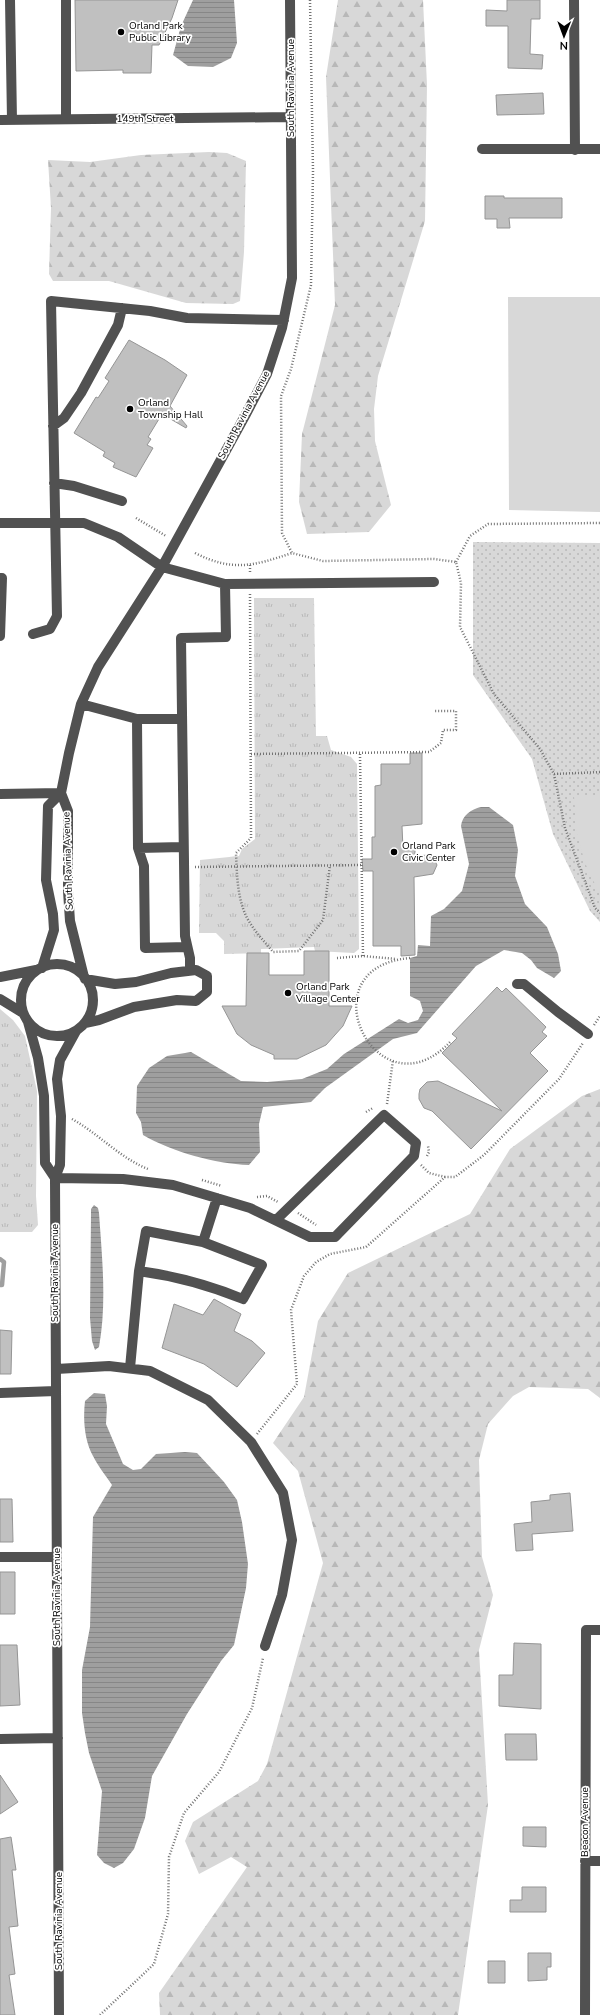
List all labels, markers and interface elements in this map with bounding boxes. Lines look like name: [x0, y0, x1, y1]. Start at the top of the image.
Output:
north arrow: [544, 16, 584, 56]
place label: Orland Park Public Library: [129, 19, 191, 45]
marker: Orland Park Public Library: [116, 27, 126, 37]
text: N: [560, 38, 568, 53]
street label: South Ravinia Avenue: [284, 39, 298, 137]
street label: 149th Street: [116, 112, 174, 126]
street label: South Ravinia Avenue: [215, 368, 273, 462]
place label: Orland Township Hall: [138, 396, 203, 422]
marker: Orland Township Hall: [125, 404, 135, 414]
street label: South Ravinia Avenue: [59, 812, 77, 910]
place label: Orland Park Civic Center: [402, 839, 457, 865]
marker: Orland Park Civic Center: [389, 847, 399, 857]
place label: Orland Park Village Center: [295, 980, 360, 1006]
marker: Orland Park Village Center: [283, 988, 293, 998]
street label: South Ravinia Avenue: [48, 1224, 62, 1322]
street label: South Ravinia Avenue: [50, 1548, 64, 1646]
street label: Beacon Avenue: [578, 1787, 592, 1857]
street label: South Ravinia Avenue: [52, 1872, 66, 1970]

